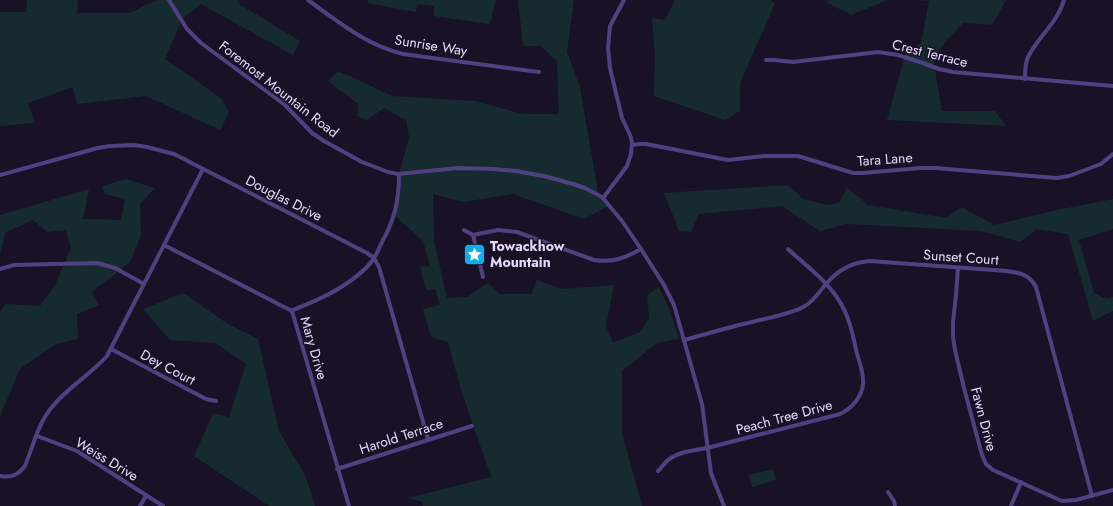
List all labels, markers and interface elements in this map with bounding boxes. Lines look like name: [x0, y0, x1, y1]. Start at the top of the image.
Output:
street label: Sunrise Way: [393, 29, 470, 61]
street label: Crest Terrace: [890, 34, 970, 72]
street label: Foremost Mountain Road: [215, 36, 343, 142]
street label: Tara Lane: [857, 147, 913, 171]
street label: Douglas Drive: [242, 170, 326, 226]
place label: Towackhow Mountain: [490, 236, 565, 272]
place icon: Towackhow Mountain: [461, 241, 487, 267]
street label: Sunset Court: [923, 244, 1000, 270]
street label: Mary Drive: [295, 314, 333, 382]
street label: Dey Court: [137, 344, 200, 390]
street label: Fawn Drive: [966, 385, 1002, 453]
street label: Peach Tree Drive: [734, 395, 834, 439]
street label: Harold Terrace: [357, 413, 445, 459]
street label: Weiss Drive: [72, 432, 142, 486]

